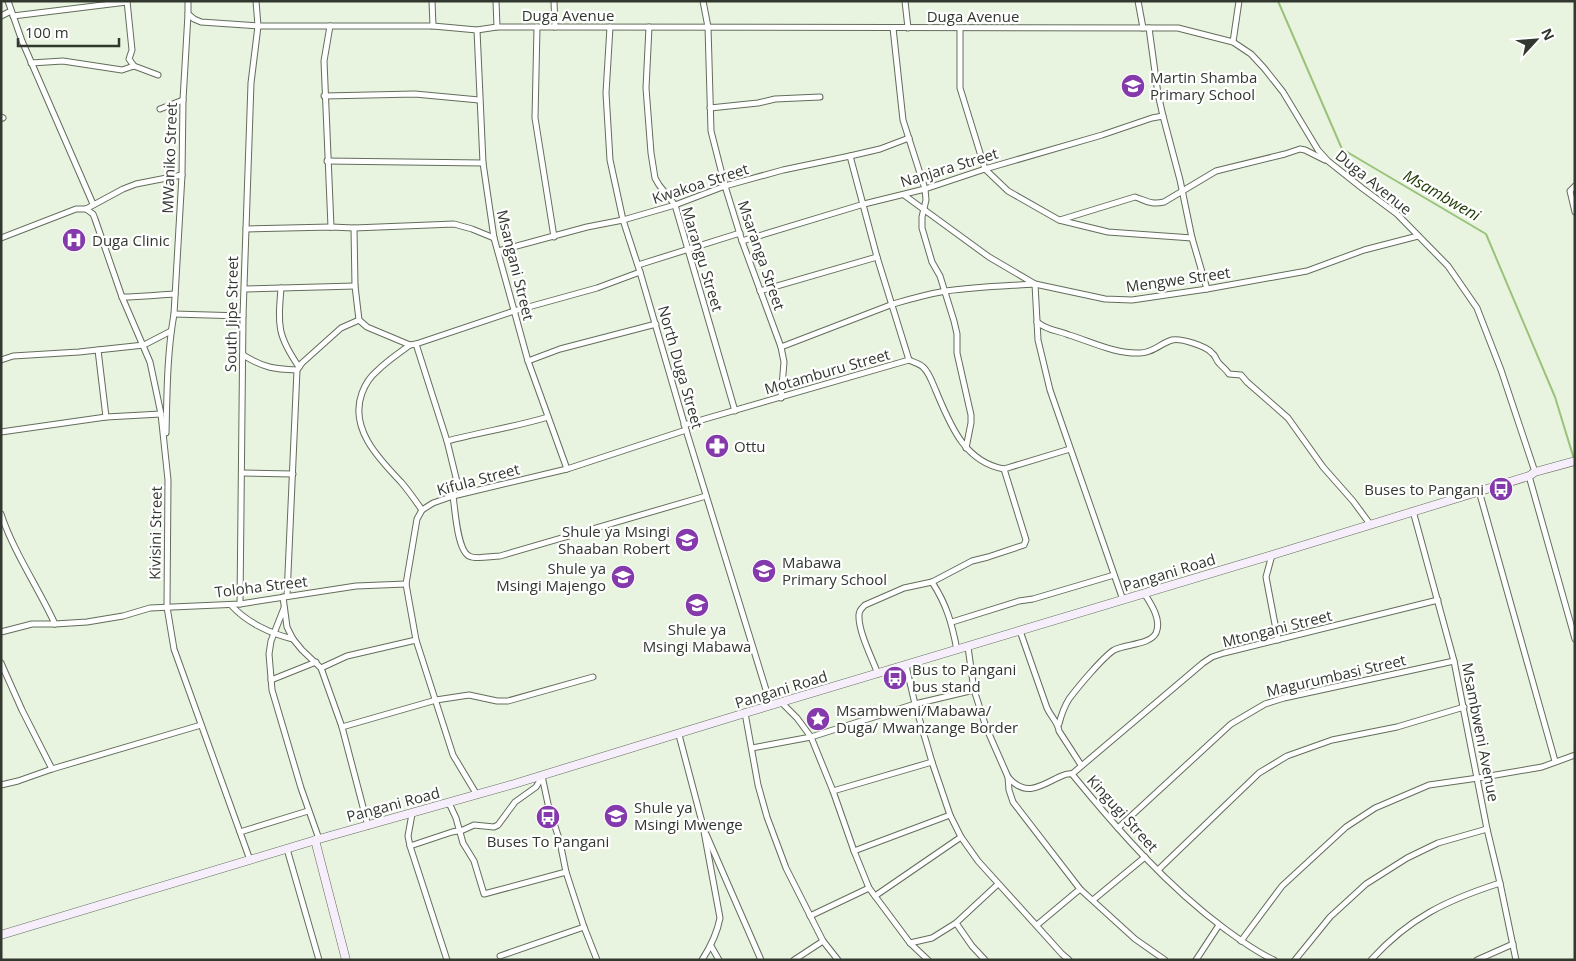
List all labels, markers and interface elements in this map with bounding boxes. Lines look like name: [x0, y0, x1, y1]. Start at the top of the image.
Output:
street label: Duga Avenue: [522, 5, 614, 25]
street label: Duga Avenue: [927, 6, 1019, 26]
scale bar: [18, 15, 119, 47]
north arrow: [1511, 15, 1561, 65]
text: 100 m: [25, 22, 69, 42]
text: N: [1537, 25, 1559, 43]
place label: Martin Shamba Primary School: [1150, 67, 1257, 104]
school or university icon: Martin Shamba Primary School: [1120, 73, 1146, 99]
street label: MWaniko Street: [157, 102, 181, 214]
street label: Nanjara Street: [898, 143, 1000, 191]
street label: Duga Avenue: [1332, 145, 1416, 219]
street label: Kwakoa Street: [649, 158, 751, 208]
water label: Msambweni: [1400, 164, 1485, 226]
street label: Msaranga Street: [734, 197, 790, 313]
street label: Marangu Street: [678, 204, 728, 314]
street label: Msangani Street: [493, 208, 539, 322]
hospital icon: Duga Clinic: [61, 227, 87, 253]
place label: Duga Clinic: [92, 230, 170, 250]
street label: South Jipe Street: [220, 256, 242, 372]
street label: Mengwe Street: [1125, 262, 1231, 296]
street label: North Duga Street: [654, 303, 708, 431]
street label: Motamburu Street: [762, 344, 892, 398]
pharmacy icon: Ottu: [704, 433, 730, 459]
place label: Ottu: [734, 436, 766, 456]
street label: Kifula Street: [434, 458, 522, 500]
bus stop icon: Buses to Pangani: [1488, 476, 1514, 502]
place label: Buses to Pangani: [1364, 479, 1484, 499]
street label: Kivisini Street: [144, 486, 166, 580]
place label: Shule ya Msingi Shaaban Robert: [558, 521, 670, 558]
school or university icon: Shule ya Msingi Shaaban Robert: [674, 527, 700, 553]
street label: Pangani Road: [1120, 548, 1218, 596]
place label: Mabawa Primary School: [782, 552, 887, 589]
place label: Shule ya Msingi Majengo: [496, 558, 606, 595]
school or university icon: Mabawa Primary School: [751, 558, 777, 584]
school or university icon: Shule ya Msingi Majengo: [610, 564, 636, 590]
street label: Toloha Street: [213, 570, 309, 602]
school or university icon: Shule ya Msingi Mabawa: [684, 592, 710, 618]
street label: Mtongani Street: [1220, 605, 1334, 651]
place label: Shule ya Msingi Mabawa: [643, 619, 751, 656]
street label: Magurumbasi Street: [1264, 649, 1408, 701]
place label: Bus to Pangani bus stand: [912, 659, 1016, 696]
street label: Msambweni Avenue: [1458, 661, 1504, 803]
street label: Pangani Road: [732, 665, 830, 713]
bus stop icon: Bus to Pangani bus stand: [882, 665, 908, 691]
place label: Msambweni/Mabawa/ Duga/ Mwanzange Border: [836, 700, 1018, 737]
place icon: Msambweni/Mabawa/ Duga/ Mwanzange Border: [805, 706, 831, 732]
street label: Kingugi Street: [1083, 770, 1163, 856]
street label: Pangani Road: [344, 782, 442, 826]
place label: Shule ya Msingi Mwenge: [634, 797, 743, 834]
school or university icon: Shule ya Msingi Mwenge: [603, 803, 629, 829]
bus stop icon: Buses To Pangani: [535, 804, 561, 830]
place label: Buses To Pangani: [487, 831, 609, 851]

